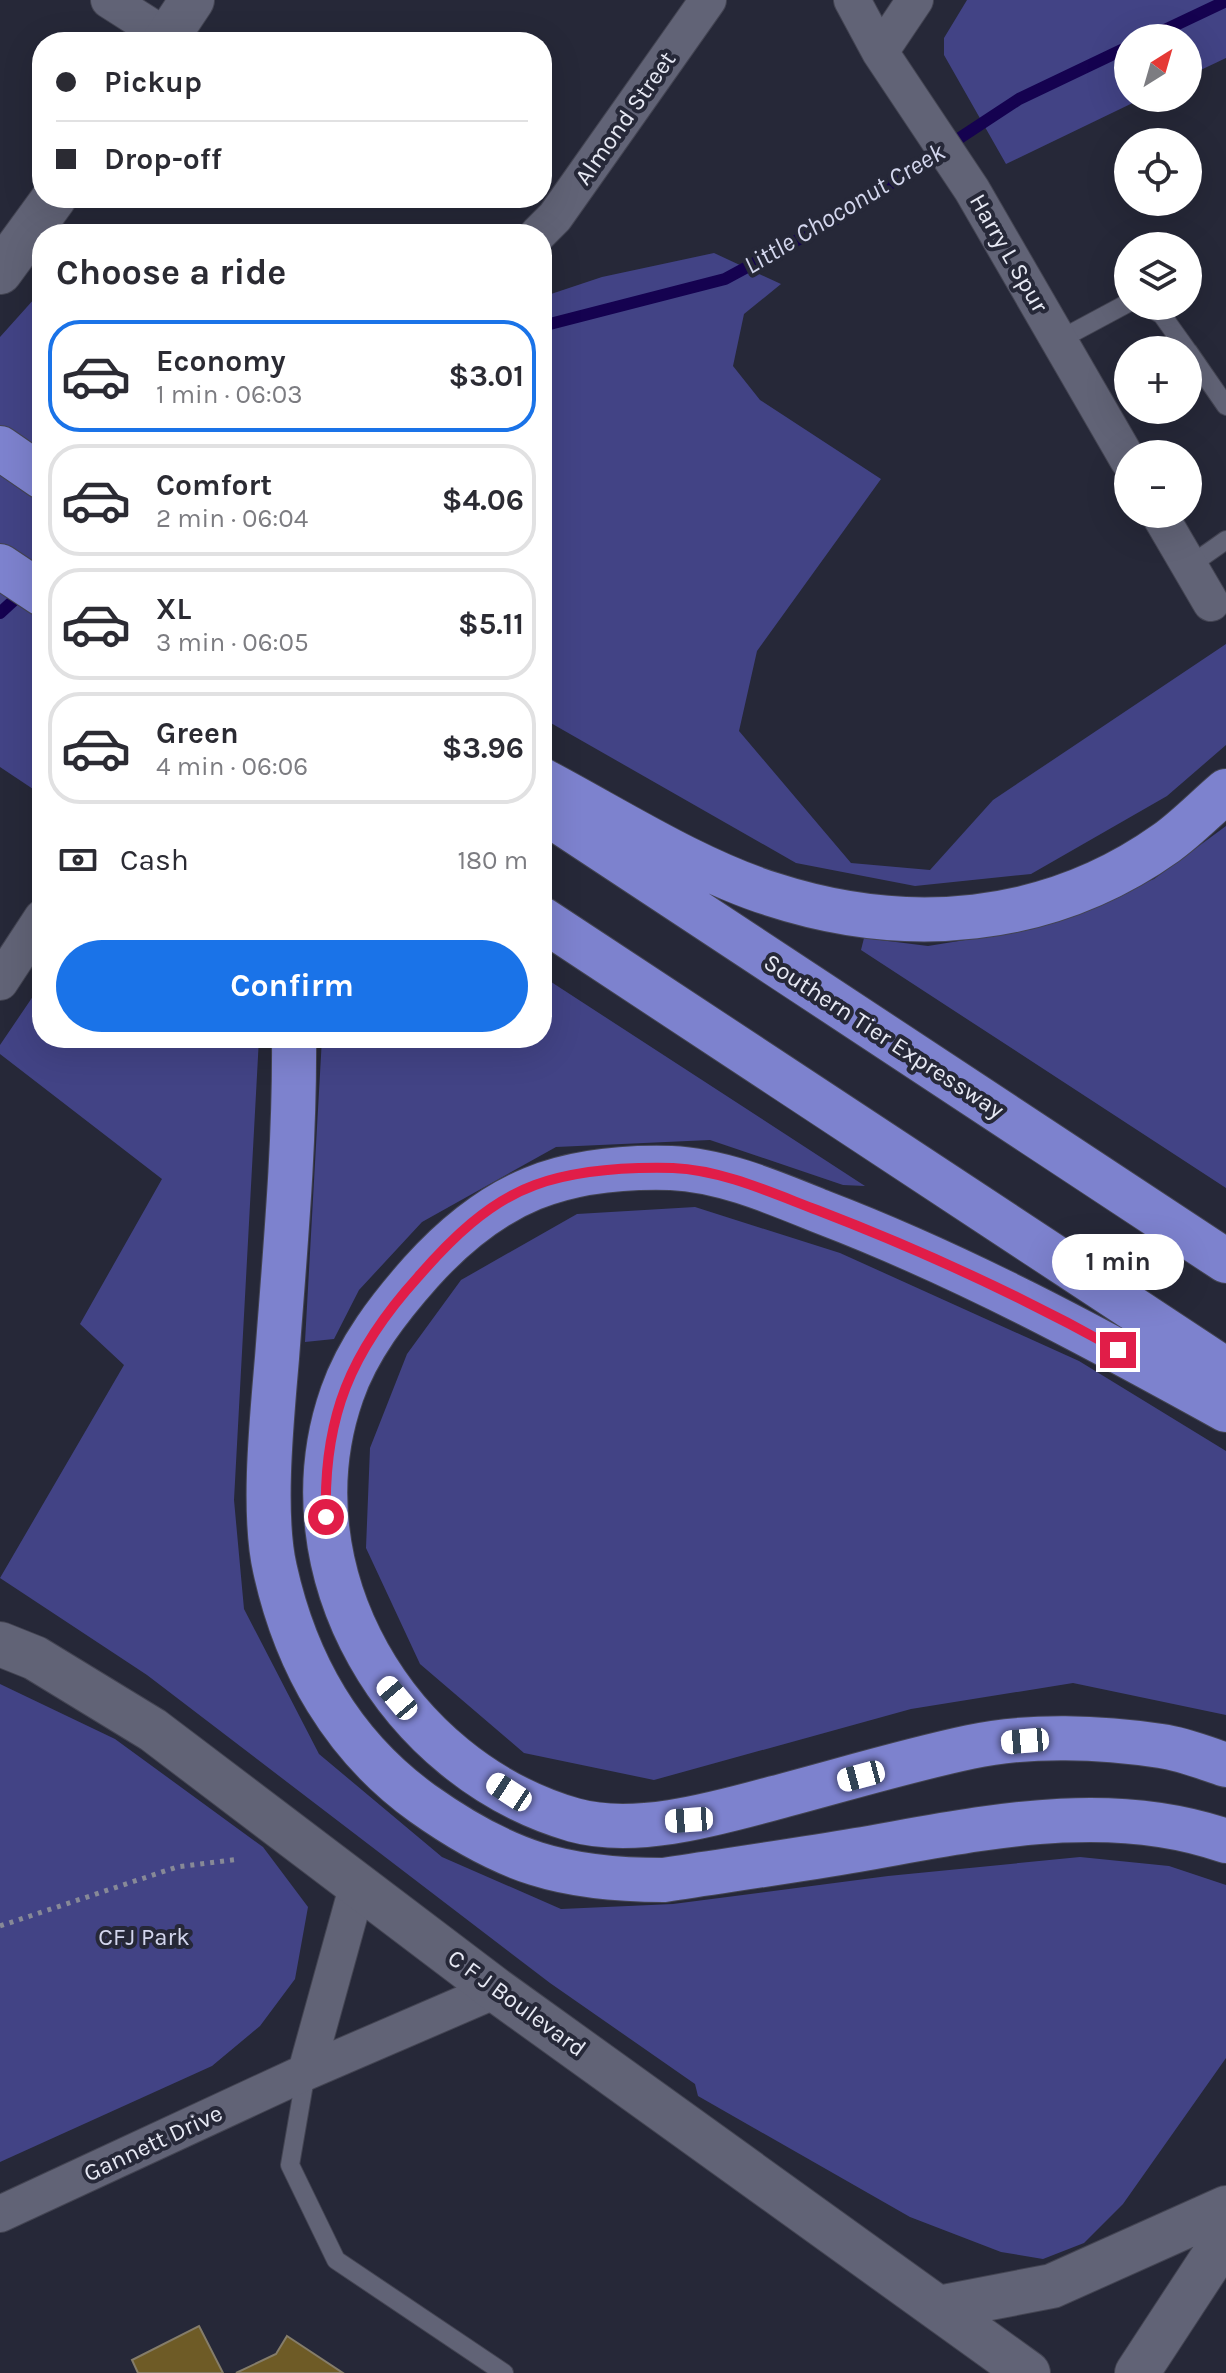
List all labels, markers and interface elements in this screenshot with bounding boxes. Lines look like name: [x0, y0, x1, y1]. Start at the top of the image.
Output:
north arrow: [1114, 24, 1202, 112]
map controls: [1114, 24, 1202, 528]
street label: Almond Street: [569, 46, 681, 190]
text: Pickup: [104, 64, 202, 100]
button: locate: [1114, 128, 1202, 216]
water label: Little Choconut Creek: [738, 136, 951, 281]
text: Drop-off: [104, 141, 222, 177]
street label: Harry L Spur: [964, 189, 1054, 317]
button: layers: [1114, 232, 1202, 320]
text: Choose a ride: [56, 251, 286, 293]
button: +: [1114, 336, 1202, 424]
icon: car: [60, 340, 132, 412]
text: Economy: [156, 343, 286, 379]
text: $3.01: [449, 358, 524, 394]
text: 1 min · 06:03: [156, 379, 303, 410]
button: −: [1114, 440, 1202, 528]
icon: car: [60, 464, 132, 536]
text: Comfort: [156, 467, 272, 503]
text: $4.06: [442, 482, 524, 518]
text: 2 min · 06:04: [156, 503, 308, 534]
icon: car: [60, 588, 132, 660]
text: XL: [156, 591, 191, 627]
text: $5.11: [458, 606, 524, 642]
text: 3 min · 06:05: [156, 627, 309, 658]
icon: car: [60, 712, 132, 784]
text: Green: [156, 715, 239, 751]
text: $3.96: [442, 730, 524, 766]
text: 4 min · 06:06: [156, 751, 308, 782]
icon: cash: [56, 838, 100, 882]
text: Cash: [120, 842, 189, 878]
text: 180 m: [458, 845, 528, 876]
button: Confirm: [56, 940, 528, 1032]
street label: Southern Tier Expressway: [759, 948, 1009, 1124]
callout: 1 min: [1052, 1234, 1184, 1290]
text: 1 min: [1085, 1246, 1151, 1277]
route end: [1100, 1332, 1136, 1368]
route start: [308, 1499, 344, 1535]
car: [372, 1672, 422, 1724]
car: [1000, 1727, 1050, 1755]
car: [835, 1758, 887, 1794]
car: [482, 1769, 536, 1815]
car: [664, 1806, 714, 1834]
park label: CFJ Park: [98, 1923, 190, 1951]
street label: C F J Boulevard: [442, 1944, 592, 2062]
street label: Gannett Drive: [79, 2099, 227, 2187]

